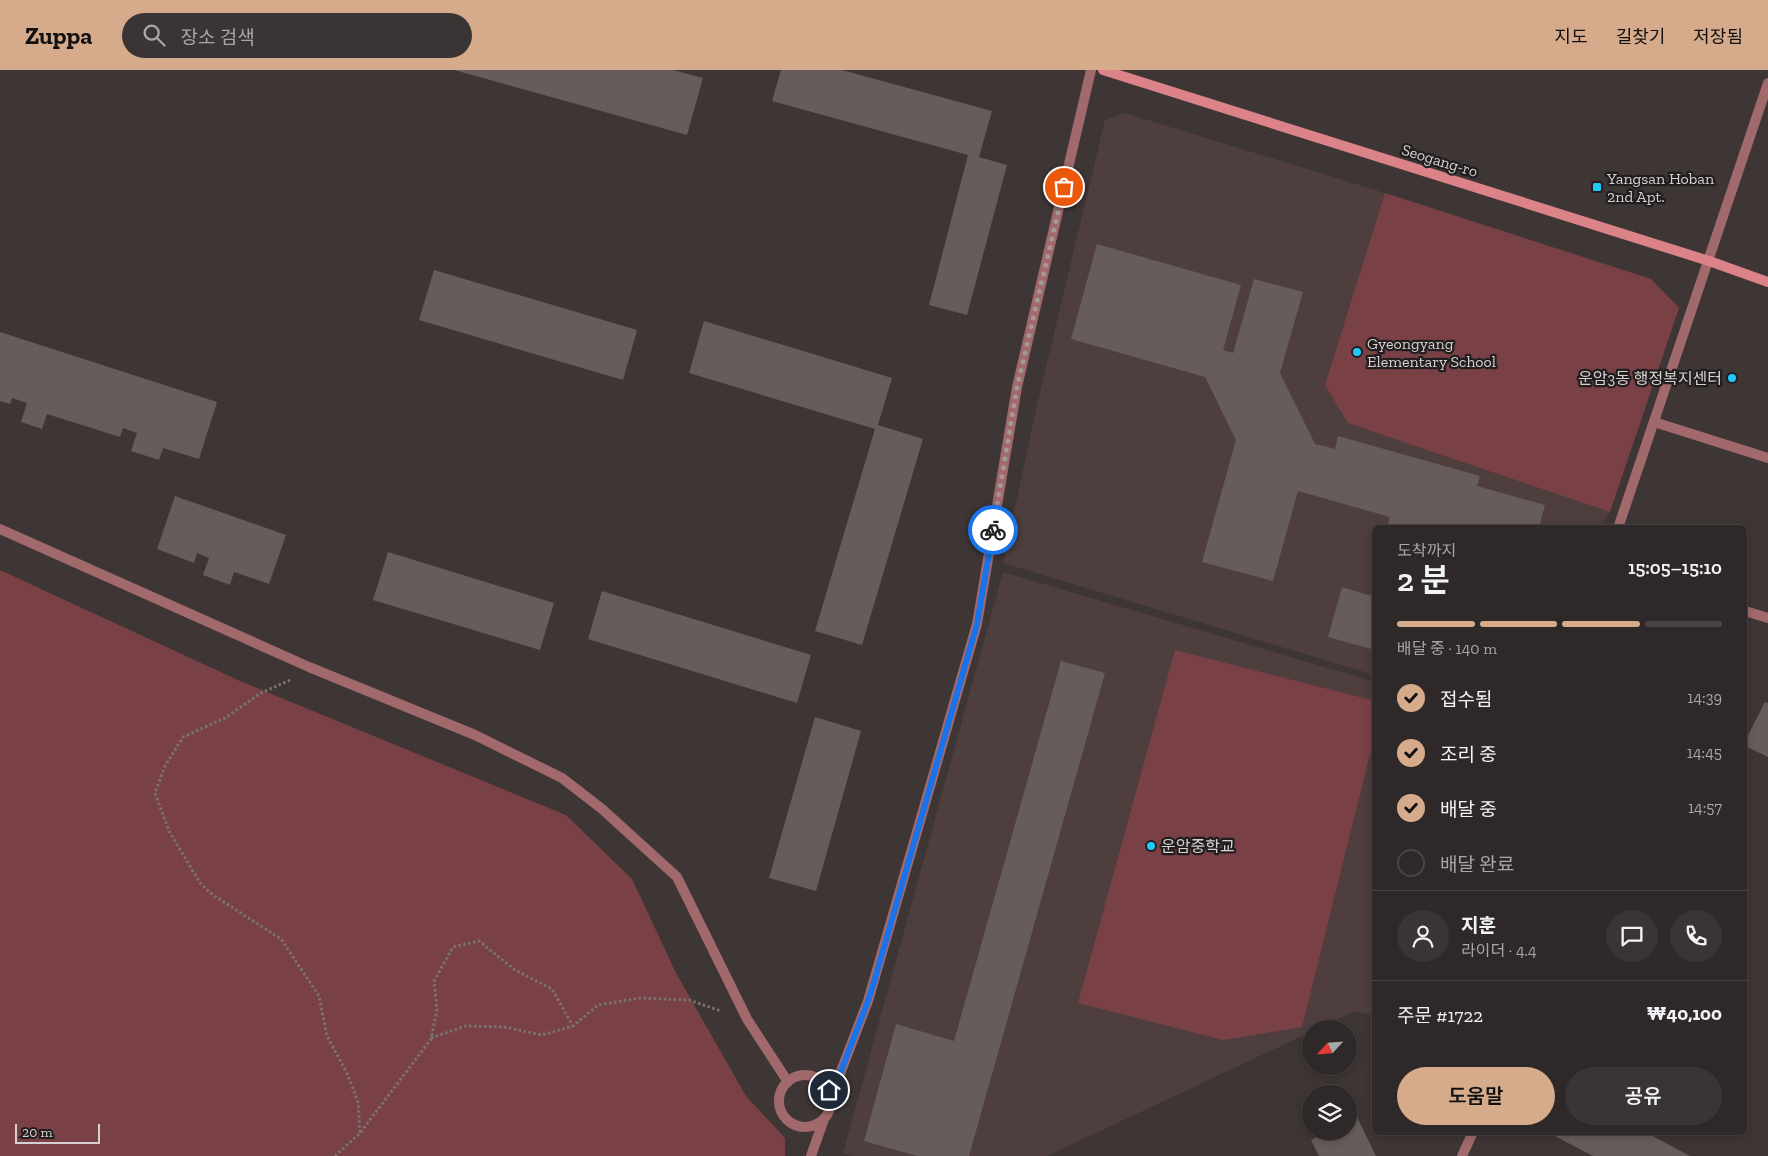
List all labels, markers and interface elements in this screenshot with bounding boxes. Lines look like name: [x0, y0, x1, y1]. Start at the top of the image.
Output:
search box: [122, 13, 472, 58]
text: Zuppa: [25, 21, 92, 50]
icon: search: [140, 21, 168, 49]
text: 장소 검색: [180, 26, 255, 49]
text: 지도: [1555, 26, 1588, 48]
text: 길찾기: [1616, 26, 1665, 48]
text: 저장됨: [1693, 26, 1743, 48]
street label: Seogang-ro: [1399, 140, 1480, 181]
pin: [1043, 166, 1085, 208]
place label: Yangsan Hoban 2nd Apt.: [1606, 169, 1715, 206]
icon: bag: [1050, 173, 1078, 201]
marker: Yangsan Hoban 2nd Apt.: [1591, 181, 1603, 193]
place label: Gyeongyang Elementary School: [1367, 334, 1496, 371]
marker: Gyeongyang Elementary School: [1351, 346, 1363, 358]
place label: 운암3동 행정복지센터: [1578, 369, 1722, 388]
marker: 운암3동 행정복지센터: [1726, 372, 1738, 384]
courier: [968, 505, 1018, 555]
icon: bike: [979, 516, 1007, 544]
text: 도착까지: [1397, 541, 1456, 560]
text: 15:05–15:10: [1628, 556, 1722, 579]
text: 2 분: [1397, 561, 1450, 599]
text: 배달 중 · 140 m: [1397, 639, 1497, 658]
icon: check: [1397, 684, 1425, 712]
text: 접수됨: [1440, 688, 1492, 711]
text: 14:39: [1687, 688, 1722, 707]
icon: check: [1397, 739, 1425, 767]
text: 조리 중: [1440, 743, 1497, 766]
text: 14:45: [1687, 743, 1722, 762]
icon: check: [1397, 794, 1425, 822]
text: 배달 중: [1440, 798, 1497, 821]
text: 14:57: [1688, 798, 1722, 817]
place label: 운암중학교: [1161, 837, 1235, 856]
marker: 운암중학교: [1145, 840, 1157, 852]
text: 배달 완료: [1440, 853, 1514, 876]
button: person: [1397, 910, 1449, 962]
button: chat: [1606, 910, 1658, 962]
button: phone: [1670, 910, 1722, 962]
text: 지훈: [1461, 914, 1496, 937]
text: 라이더 · 4.4: [1461, 941, 1537, 960]
text: ₩40,100: [1647, 1002, 1722, 1025]
text: 주문 #1722: [1397, 1004, 1483, 1027]
north arrow: [1302, 1020, 1358, 1075]
map controls: [1302, 1020, 1357, 1140]
button: 도움말: [1397, 1067, 1555, 1125]
button: 공유: [1565, 1067, 1722, 1125]
pin: [808, 1069, 850, 1111]
icon: home: [815, 1076, 843, 1104]
button: layers: [1302, 1085, 1357, 1140]
scale bar: [15, 1121, 100, 1144]
text: 20 m: [22, 1124, 53, 1141]

